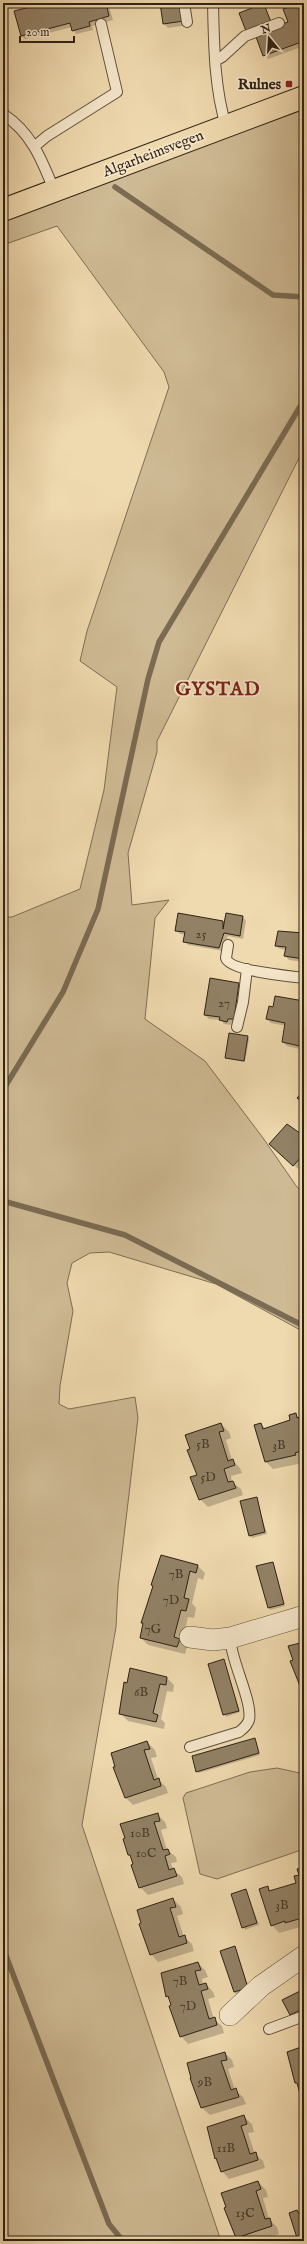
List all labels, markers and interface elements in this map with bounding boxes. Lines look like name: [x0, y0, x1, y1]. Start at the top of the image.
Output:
scale bar: [20, 18, 74, 44]
north arrow: [249, 18, 289, 58]
text: N: [259, 21, 273, 38]
text: 20 m: [26, 25, 49, 40]
place label: Rulnes: [238, 75, 282, 94]
marker: Rulnes: [284, 79, 294, 89]
street label: Algarheimsvegen: [99, 126, 206, 182]
district label: GYSTAD: [176, 678, 260, 702]
house number: 25: [196, 926, 207, 943]
house number: 27: [218, 995, 230, 1012]
house number: 5B: [196, 1436, 210, 1453]
house number: 3B: [272, 1437, 286, 1454]
house number: 5D: [200, 1469, 216, 1486]
house number: 7B: [169, 1566, 184, 1583]
house number: 7D: [163, 1592, 179, 1609]
house number: 7G: [145, 1621, 162, 1638]
house number: 6B: [134, 1684, 148, 1701]
house number: 10B: [130, 1825, 150, 1842]
house number: 10C: [136, 1845, 156, 1862]
house number: 3B: [275, 1897, 289, 1914]
house number: 7B: [173, 1973, 188, 1990]
house number: 7D: [180, 1998, 196, 2015]
house number: 9B: [197, 2074, 213, 2091]
house number: 11B: [217, 2140, 236, 2157]
house number: 13C: [236, 2205, 255, 2222]

